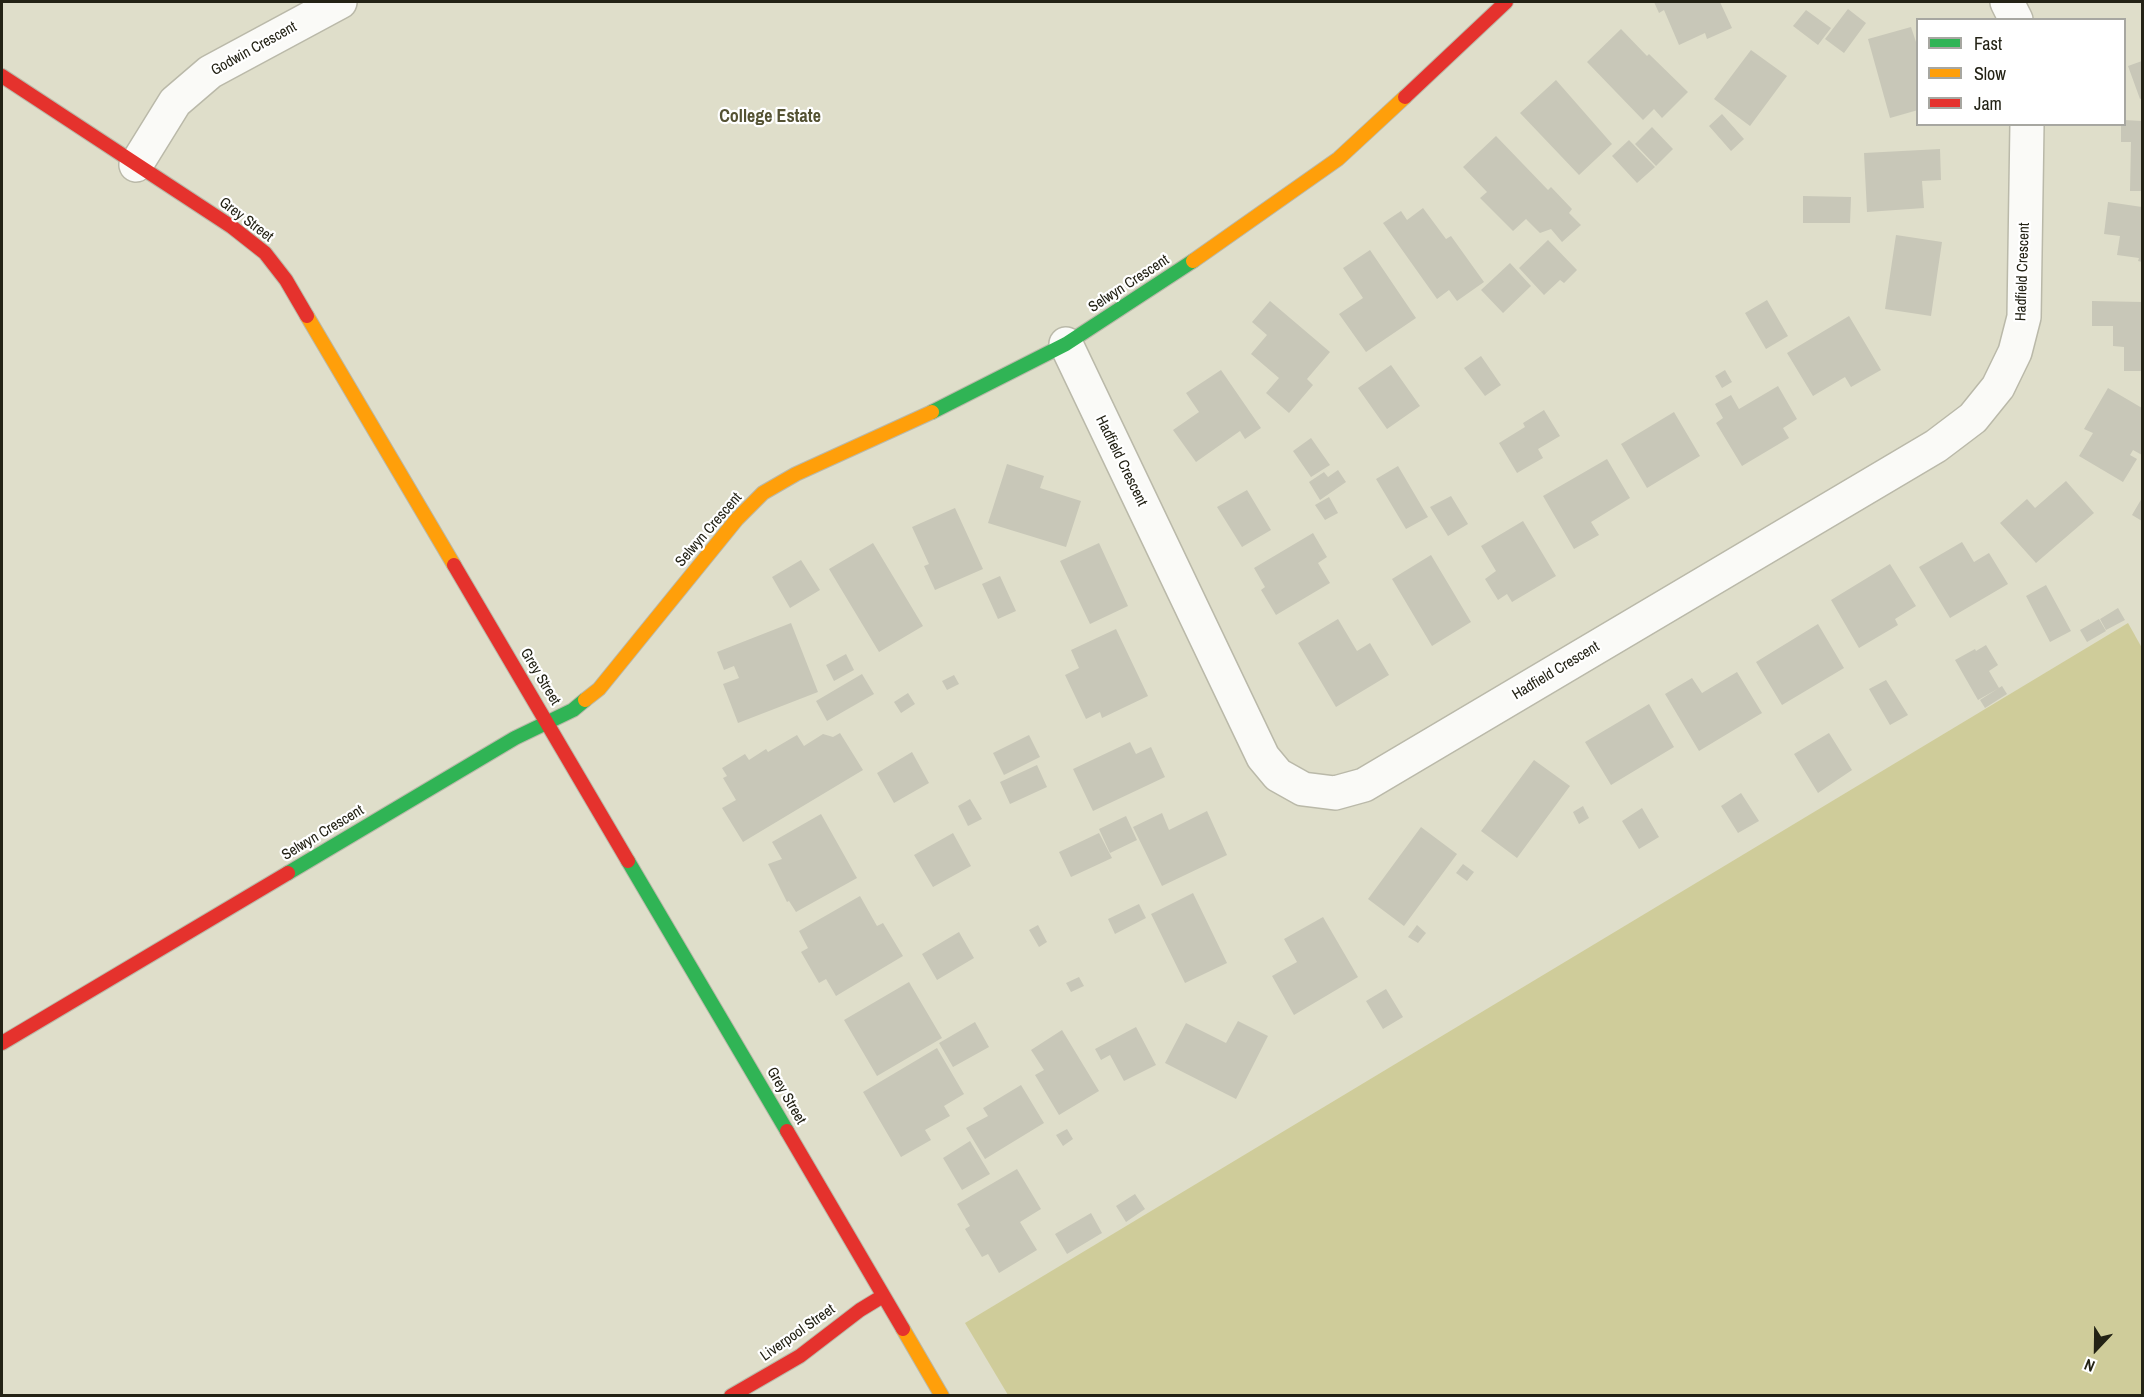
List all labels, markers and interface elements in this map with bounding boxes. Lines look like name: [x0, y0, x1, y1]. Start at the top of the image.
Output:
street label: Godwin Crescent: [208, 18, 300, 80]
legend: [1916, 18, 2126, 126]
text: Fast: [1974, 31, 2002, 56]
text: Slow: [1974, 61, 2006, 86]
text: Jam: [1974, 91, 2002, 116]
district label: College Estate: [719, 106, 821, 128]
street label: Grey Street: [215, 194, 277, 246]
street label: Hadfield Crescent: [2012, 222, 2034, 322]
street label: Selwyn Crescent: [1085, 251, 1173, 317]
street label: Hadfield Crescent: [1091, 413, 1151, 509]
street label: Selwyn Crescent: [672, 489, 746, 571]
street label: Hadfield Crescent: [1509, 638, 1603, 704]
street label: Grey Street: [516, 645, 564, 709]
street label: Selwyn Crescent: [279, 802, 367, 864]
street label: Grey Street: [762, 1064, 810, 1128]
street label: Liverpool Street: [757, 1301, 839, 1365]
north arrow: [2066, 1319, 2126, 1379]
text: N: [2081, 1354, 2098, 1378]

